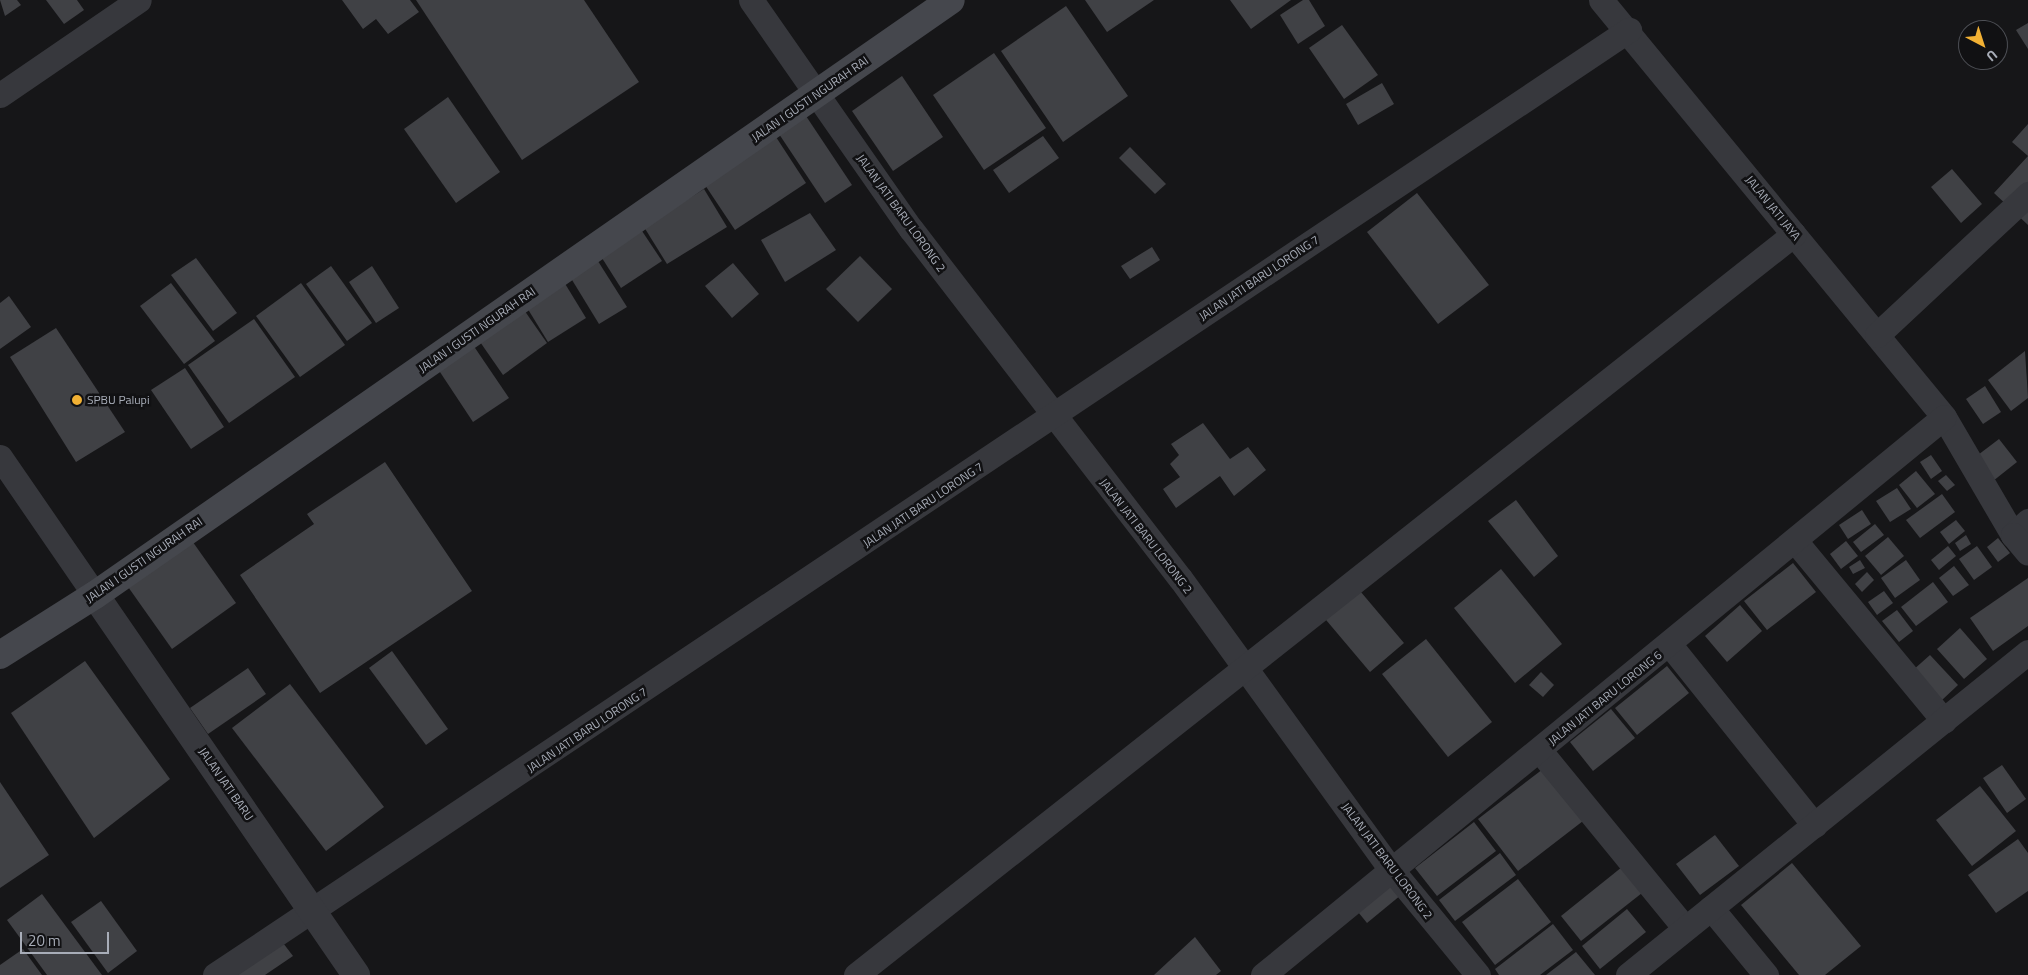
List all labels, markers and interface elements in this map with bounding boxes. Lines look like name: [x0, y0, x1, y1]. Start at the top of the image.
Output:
north arrow: [1958, 20, 2008, 70]
text: U: [1982, 45, 2003, 67]
street label: JALAN I GUSTI NGURAH RAI: [749, 53, 871, 145]
street label: JALAN JATI BARU LORONG 2: [853, 151, 949, 275]
street label: JALAN JATI JAYA: [1742, 173, 1804, 243]
street label: JALAN JATI BARU LORONG 7: [1196, 232, 1322, 324]
street label: JALAN I GUSTI NGURAH RAI: [416, 284, 538, 376]
place label: SPBU Palupi: [87, 393, 150, 407]
marker: SPBU Palupi: [71, 394, 83, 406]
street label: JALAN JATI BARU LORONG 7: [860, 459, 986, 551]
street label: JALAN JATI BARU LORONG 2: [1097, 476, 1195, 596]
street label: JALAN I GUSTI NGURAH RAI: [83, 514, 205, 606]
street label: JALAN JATI BARU LORONG 6: [1545, 648, 1665, 748]
street label: JALAN JATI BARU LORONG 7: [524, 684, 650, 776]
street label: JALAN JATI BARU: [196, 745, 256, 823]
street label: JALAN JATI BARU LORONG 2: [1339, 800, 1435, 922]
scale bar: [22, 922, 111, 954]
text: 20 m: [28, 929, 61, 952]

